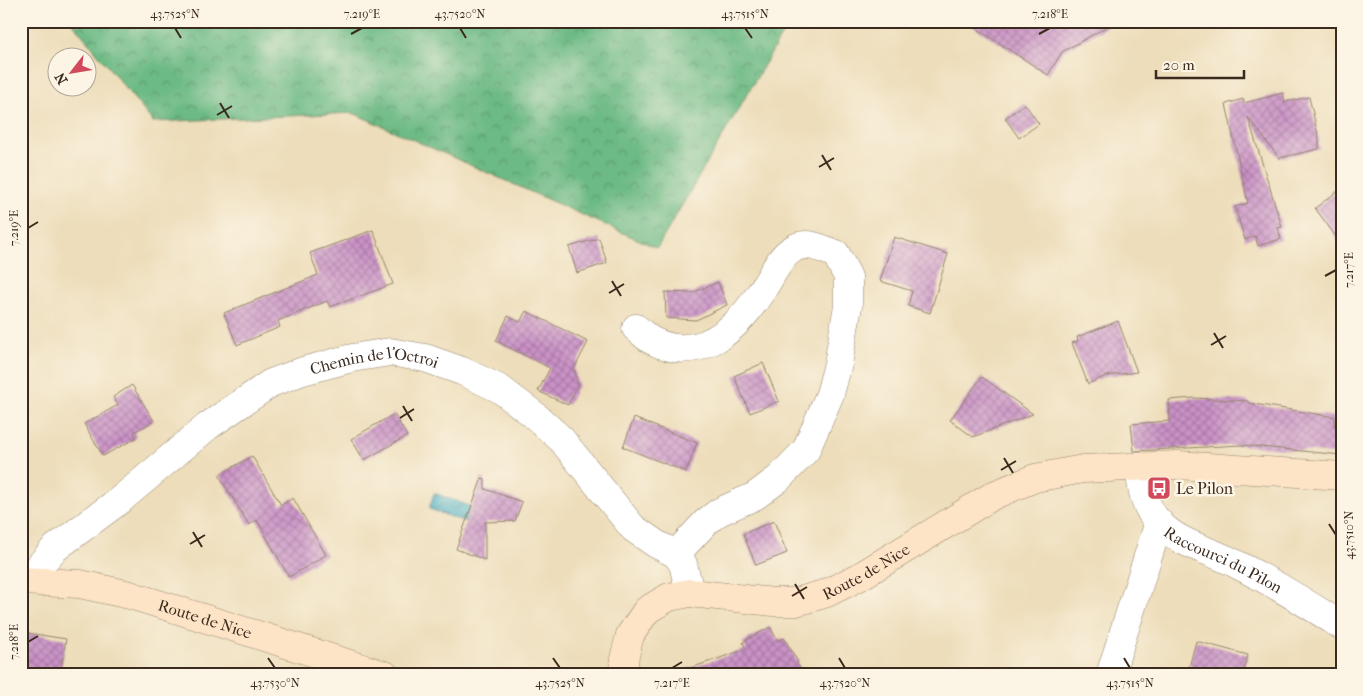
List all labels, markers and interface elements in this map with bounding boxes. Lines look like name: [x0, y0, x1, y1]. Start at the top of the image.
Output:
text: 43.7525°N: [150, 7, 200, 21]
text: 7.219°E: [344, 7, 380, 21]
text: 43.7520°N: [435, 7, 485, 21]
text: 43.7515°N: [721, 7, 769, 21]
text: 7.218°E: [1032, 7, 1068, 21]
north arrow: [48, 48, 98, 98]
scale bar: [1156, 48, 1243, 80]
text: 20 m: [1163, 56, 1195, 74]
text: N: [51, 69, 71, 87]
text: 7.219°E: [7, 210, 21, 246]
text: 7.217°E: [1342, 252, 1356, 288]
street label: Chemin de l'Octroi: [308, 343, 442, 379]
bus stop icon: Le Pilon: [1146, 475, 1172, 501]
place label: Le Pilon: [1176, 479, 1234, 498]
text: 43.7510°N: [1342, 511, 1356, 559]
street label: Raccourci du Pilon: [1160, 522, 1286, 597]
street label: Route de Nice: [819, 540, 913, 604]
street label: Route de Nice: [156, 595, 254, 643]
text: 7.218°E: [7, 624, 21, 660]
text: 43.7530°N: [250, 676, 300, 690]
text: 43.7525°N: [535, 676, 585, 690]
text: 7.217°E: [654, 676, 690, 690]
text: 43.7520°N: [820, 676, 870, 690]
text: 43.7515°N: [1106, 676, 1154, 690]

